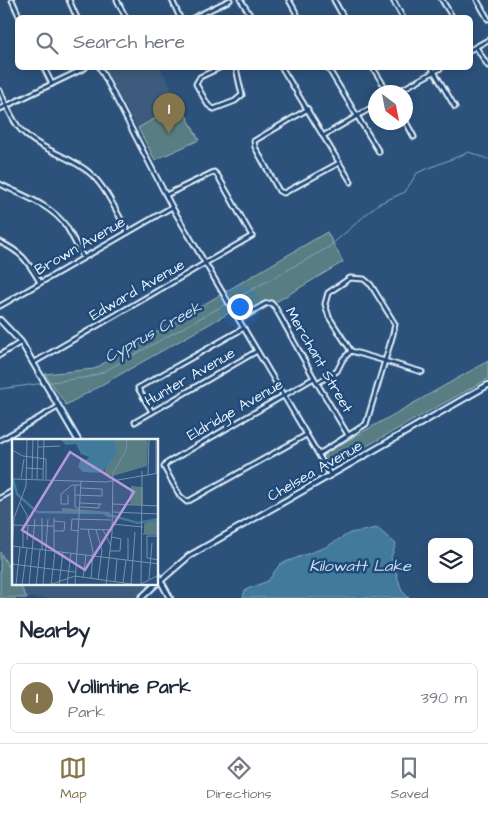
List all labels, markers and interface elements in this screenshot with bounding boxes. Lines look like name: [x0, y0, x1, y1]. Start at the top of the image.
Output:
search box: [15, 15, 473, 70]
icon: search: [33, 29, 61, 57]
text: Search here: [73, 29, 185, 56]
north arrow: [368, 85, 413, 130]
pin: 1: [153, 93, 185, 134]
street label: Brown Avenue: [31, 211, 129, 281]
street label: Edward Avenue: [85, 254, 189, 326]
your location: [227, 294, 253, 320]
water label: Cyprus Creek: [101, 296, 207, 369]
street label: Merchant Street: [280, 303, 358, 417]
street label: Hunter Avenue: [141, 343, 239, 411]
street label: Eldridge Avenue: [183, 374, 287, 447]
street label: Chelsea Avenue: [264, 435, 366, 507]
inset map: [12, 439, 159, 586]
map controls: [428, 538, 473, 583]
button: layers: [428, 538, 473, 583]
water label: Kilowatt Lake: [309, 555, 412, 577]
text: Nearby: [20, 616, 90, 645]
text: Vollintine Park: [68, 674, 191, 701]
text: 1: [36, 687, 38, 709]
text: 390 m: [421, 687, 467, 709]
text: Park: [68, 701, 105, 723]
tab: Map: [59, 754, 87, 804]
tab: Directions: [206, 754, 271, 804]
tab: Saved: [390, 754, 429, 804]

